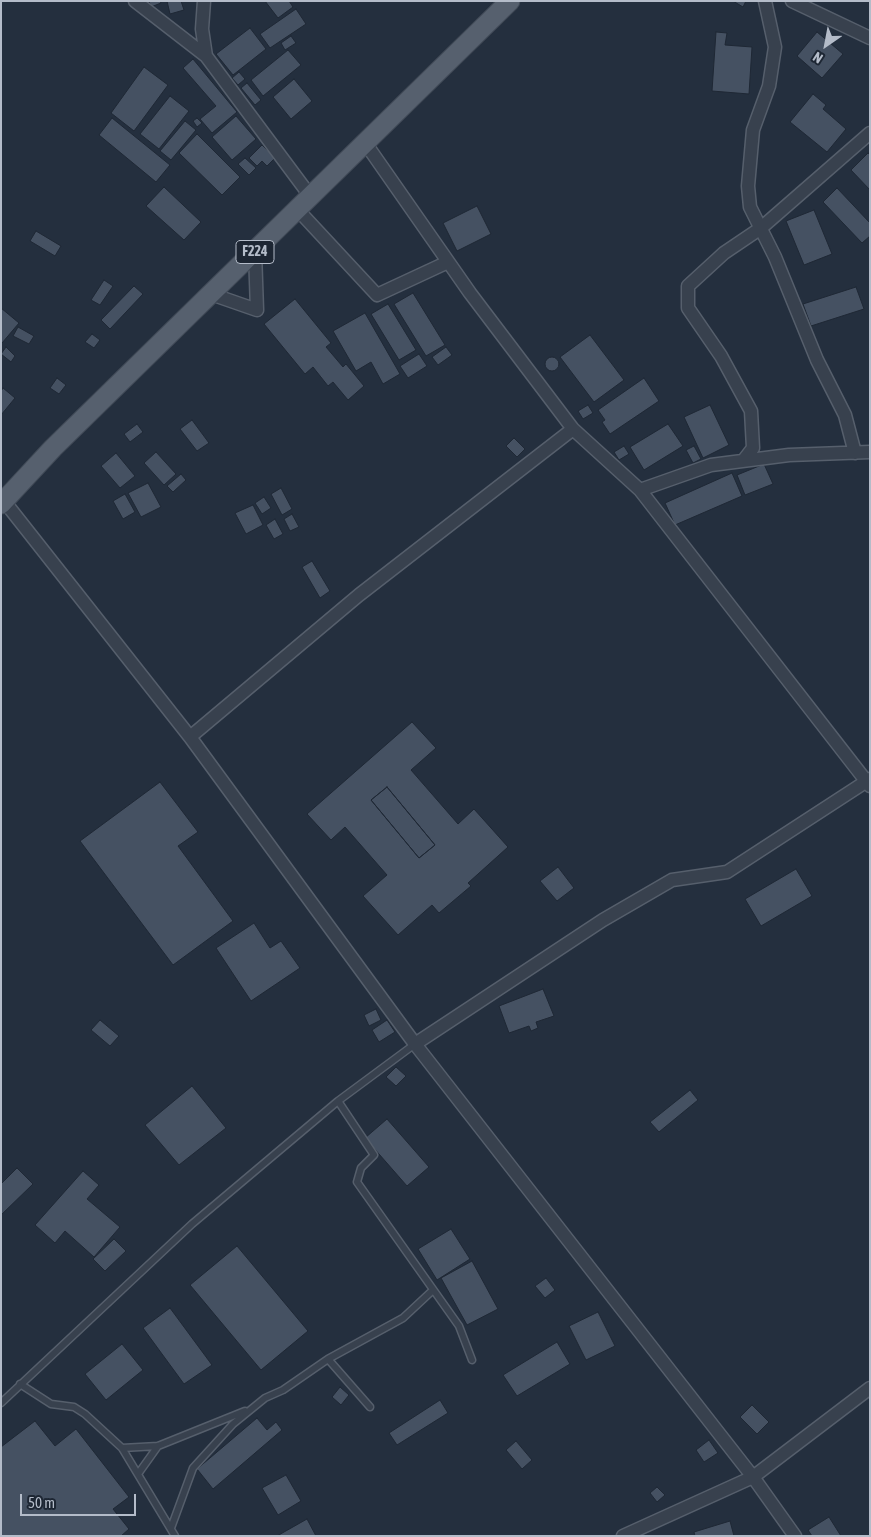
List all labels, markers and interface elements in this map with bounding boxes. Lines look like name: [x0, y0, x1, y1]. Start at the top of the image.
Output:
north arrow: [801, 20, 851, 70]
text: N: [810, 49, 826, 67]
road number: F224: [236, 240, 274, 264]
scale bar: [22, 1484, 139, 1516]
text: 50 m: [28, 1494, 55, 1511]

